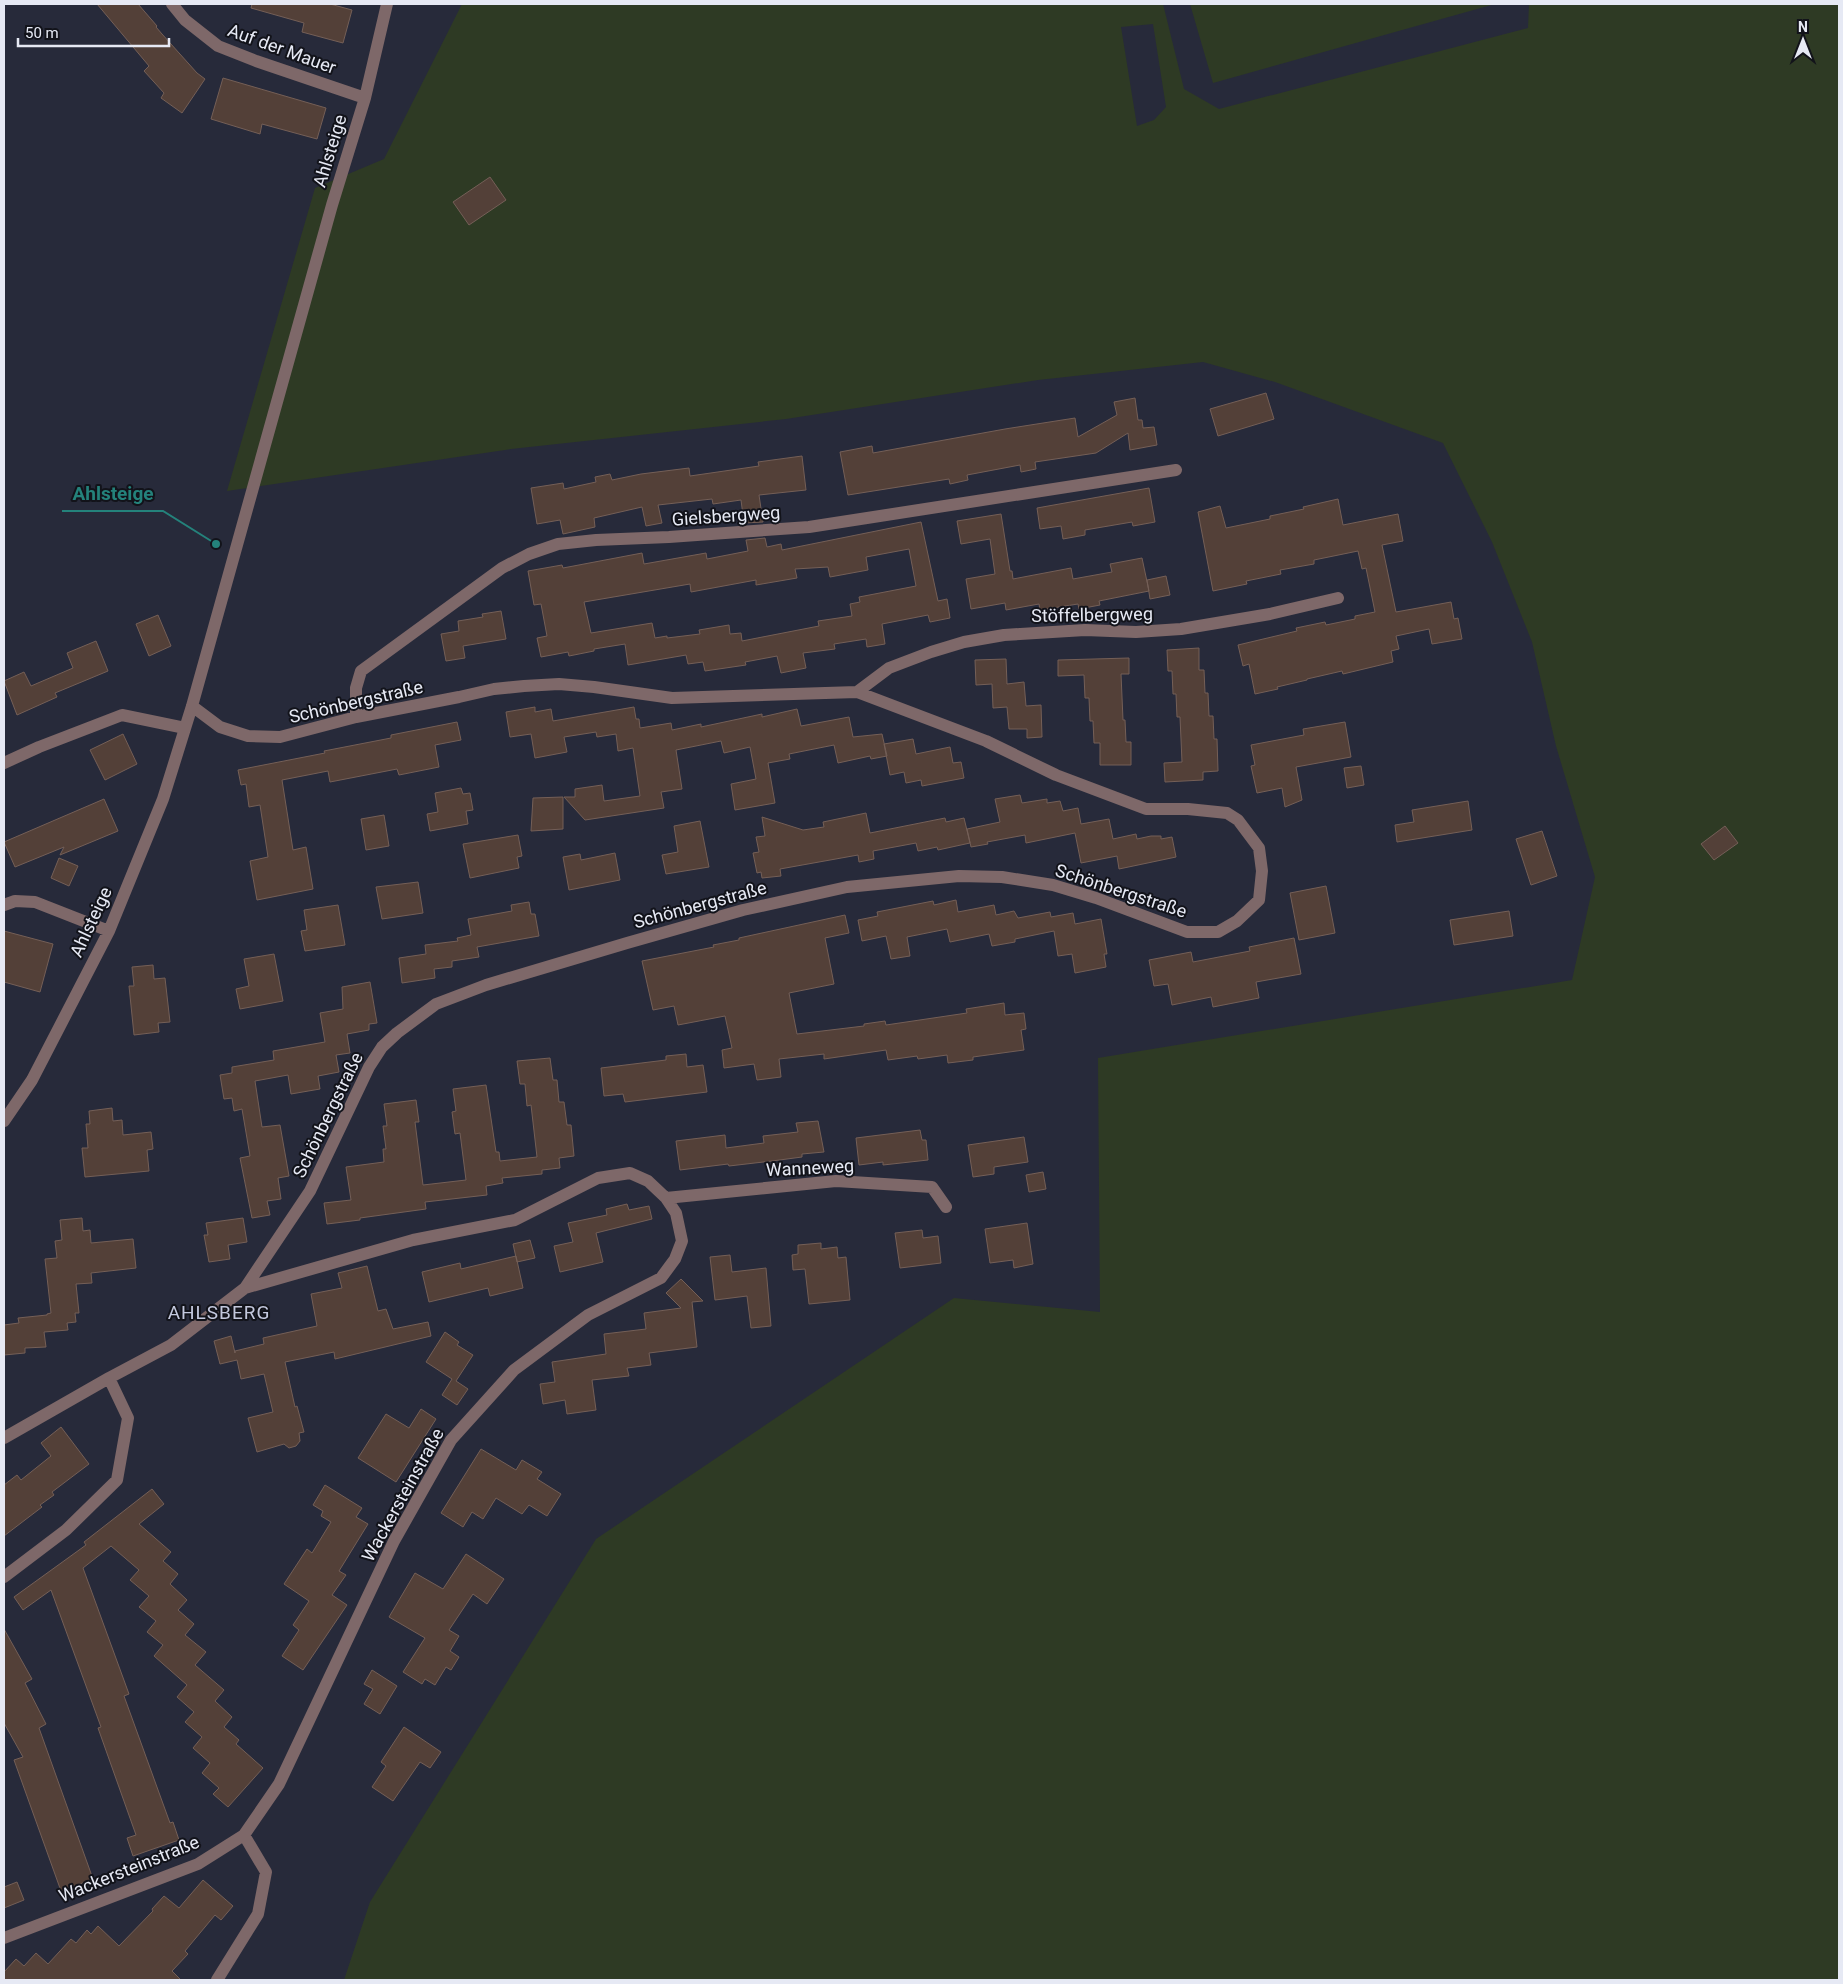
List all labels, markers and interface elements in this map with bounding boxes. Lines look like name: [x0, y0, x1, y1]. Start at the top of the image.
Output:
scale bar: [18, 15, 169, 47]
north arrow: [1778, 15, 1828, 65]
street label: Auf der Mauer: [225, 19, 339, 78]
text: N: [1798, 19, 1808, 35]
text: 50 m: [25, 24, 59, 42]
street label: Ahlsteige: [309, 112, 350, 190]
callout: Ahlsteige: [62, 477, 163, 511]
text: Ahlsteige: [72, 482, 154, 505]
street label: Gielsbergweg: [671, 501, 781, 530]
street label: Stöffelbergweg: [1031, 603, 1153, 626]
street label: Schönbergstraße: [287, 676, 425, 727]
street label: Schönbergstraße: [1053, 859, 1189, 922]
street label: Schönbergstraße: [631, 877, 769, 932]
street label: Ahlsteige: [65, 883, 116, 960]
street label: Schönbergstraße: [288, 1049, 367, 1181]
street label: Wanneweg: [765, 1155, 855, 1180]
district label: AHLSBERG: [168, 1301, 270, 1324]
street label: Wackersteinstraße: [357, 1424, 448, 1565]
street label: Wackersteinstraße: [56, 1831, 202, 1906]

